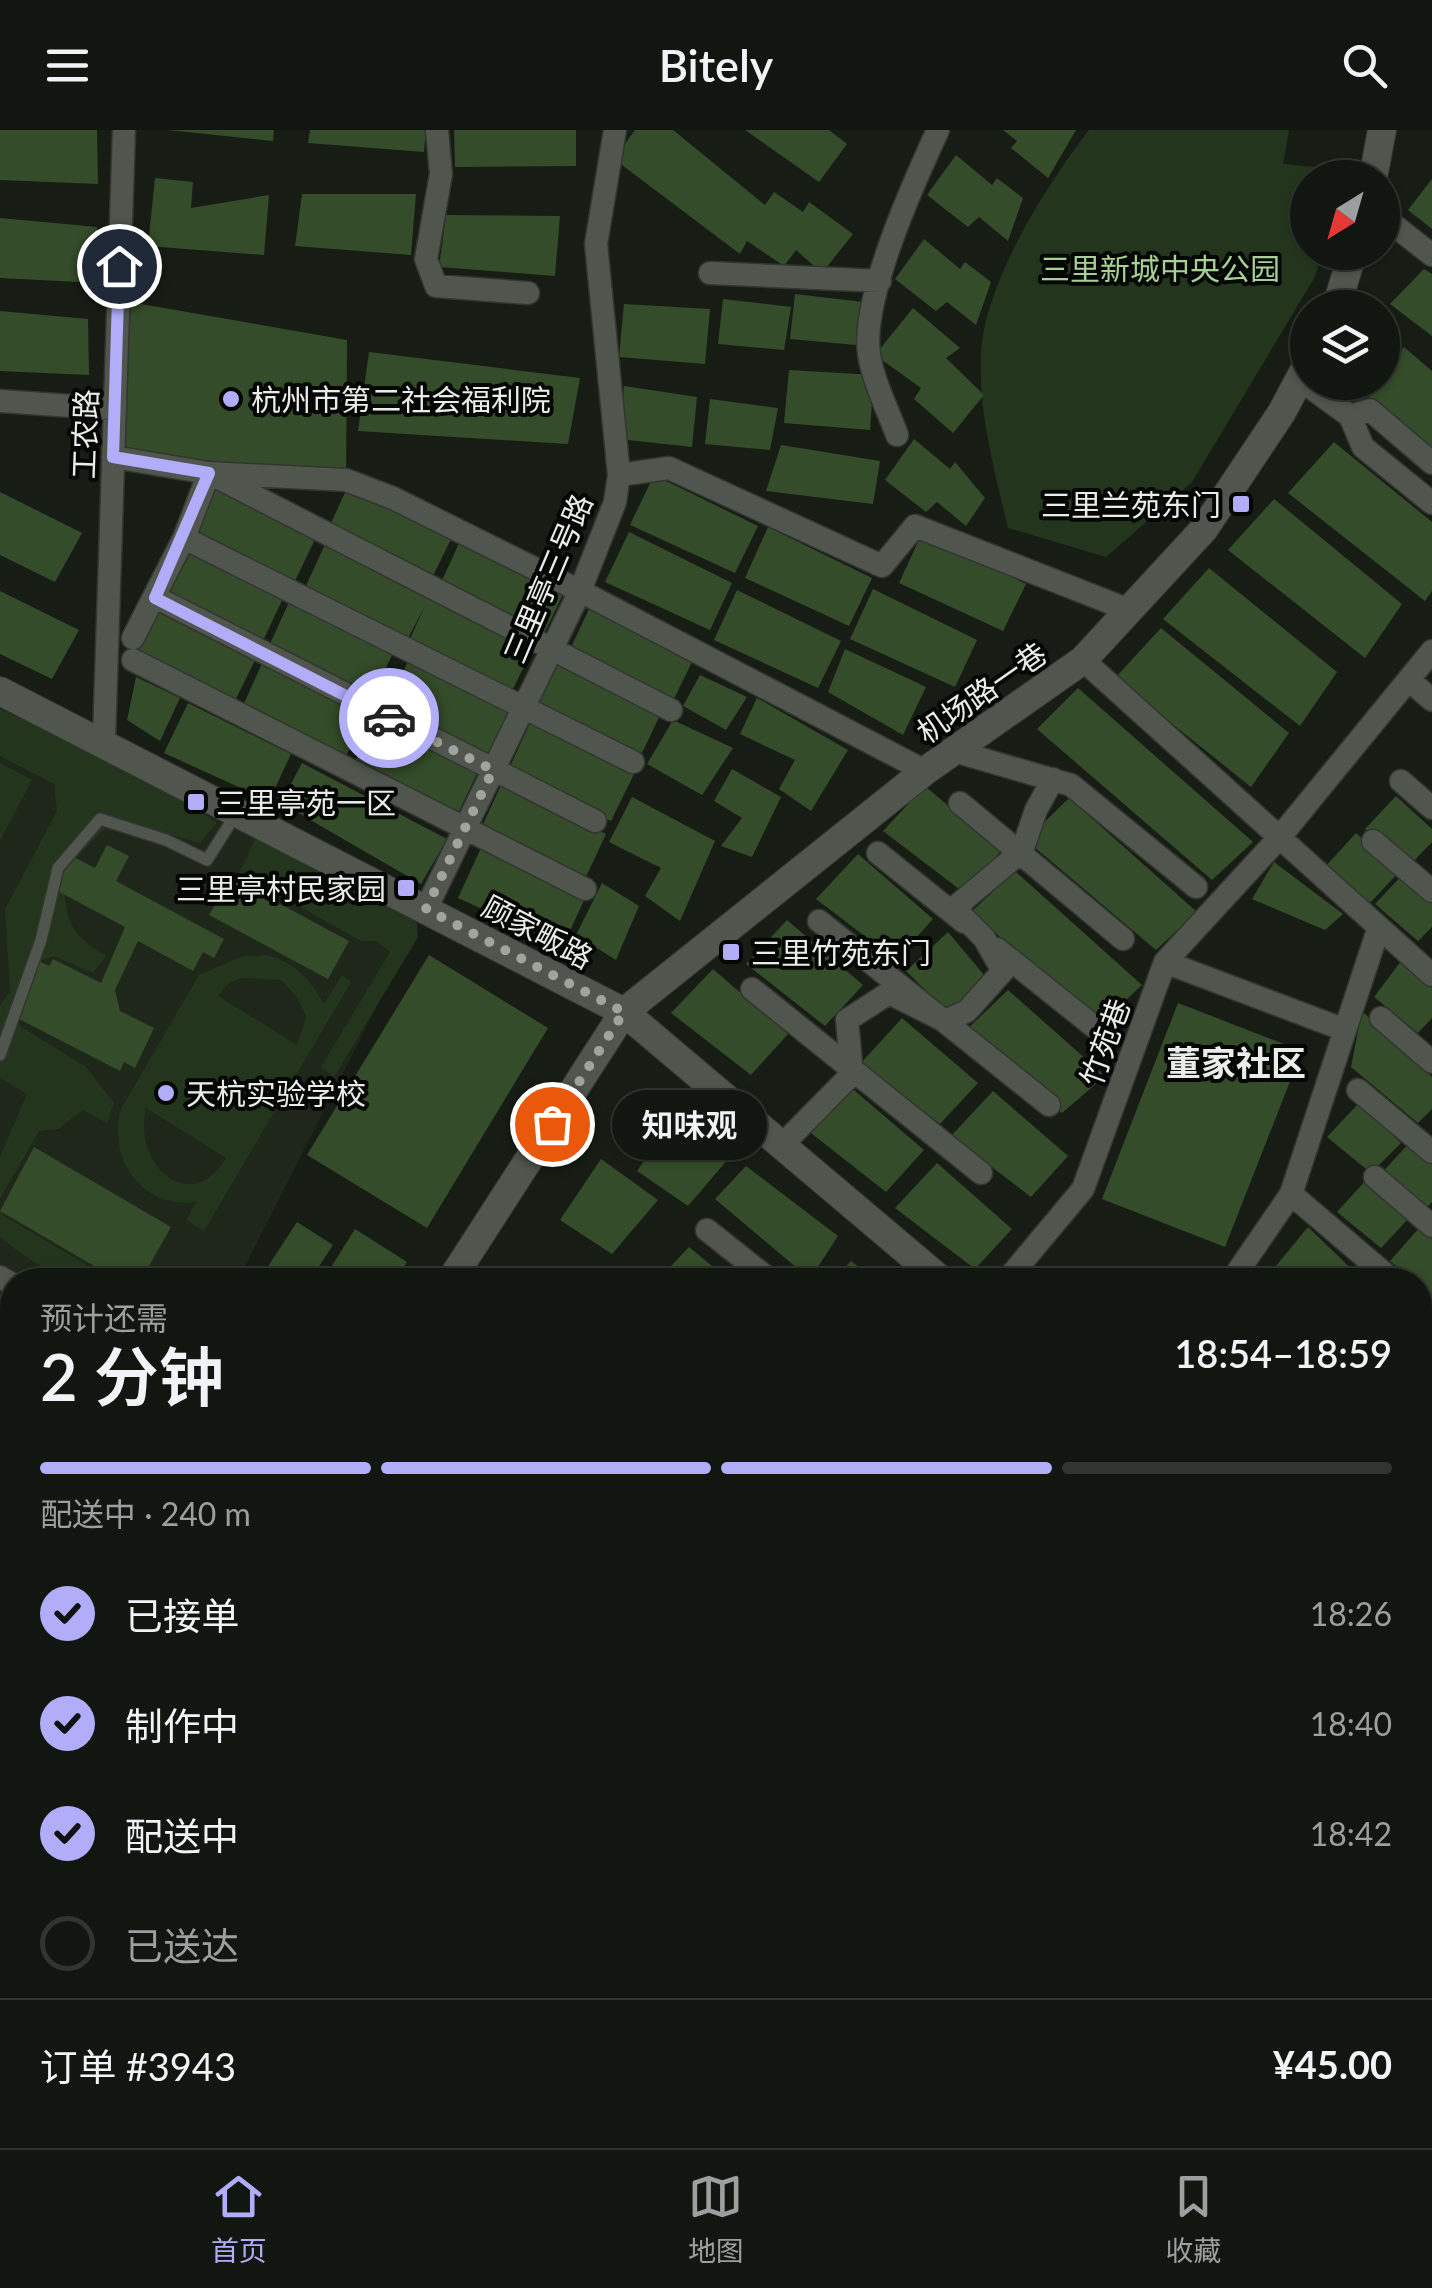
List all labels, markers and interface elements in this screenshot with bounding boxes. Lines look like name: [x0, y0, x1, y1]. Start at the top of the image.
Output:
icon: menu: [40, 38, 95, 93]
text: Bitely: [659, 38, 773, 92]
icon: search: [1337, 38, 1392, 93]
north arrow: [1290, 160, 1400, 270]
map controls: [1290, 160, 1400, 400]
pin: [77, 224, 162, 309]
icon: home: [92, 239, 147, 294]
park label: 三里新城中央公园: [1040, 250, 1280, 286]
button: layers: [1290, 290, 1400, 400]
place label: 杭州市第二社会福利院: [251, 381, 551, 417]
street label: 工农路: [64, 388, 104, 480]
marker: 杭州市第二社会福利院: [220, 388, 242, 410]
place label: 三里兰苑东门: [1041, 486, 1221, 522]
street label: 三里亭三号路: [495, 488, 599, 668]
marker: 三里兰苑东门: [1230, 493, 1252, 515]
street label: 机场路一巷: [909, 634, 1053, 750]
courier: [339, 668, 439, 768]
icon: car: [362, 691, 417, 746]
place label: 三里亭苑一区: [216, 784, 396, 820]
marker: 三里亭苑一区: [185, 791, 207, 813]
place label: 三里亭村民家园: [176, 870, 386, 906]
marker: 三里亭村民家园: [395, 877, 417, 899]
street label: 顾家畈路: [477, 887, 599, 975]
place label: 三里竹苑东门: [751, 934, 931, 970]
marker: 三里竹苑东门: [720, 941, 742, 963]
street label: 竹苑巷: [1072, 994, 1136, 1090]
district label: 董家社区: [1166, 1041, 1306, 1083]
place label: 天杭实验学校: [186, 1075, 366, 1111]
marker: 天杭实验学校: [155, 1082, 177, 1104]
pin: [510, 1082, 595, 1167]
callout: 知味观: [612, 1089, 767, 1159]
icon: bag: [525, 1097, 580, 1152]
text: 知味观: [641, 1105, 738, 1144]
text: 预计还需: [40, 1298, 168, 1337]
text: 18:54–18:59: [1174, 1330, 1392, 1376]
text: 2 分钟: [40, 1337, 224, 1415]
text: 配送中 · 240 m: [40, 1494, 251, 1533]
icon: check: [40, 1586, 95, 1641]
text: 已接单: [125, 1592, 239, 1638]
text: 18:26: [1310, 1594, 1392, 1633]
icon: check: [40, 1696, 95, 1751]
text: 制作中: [125, 1702, 239, 1748]
text: 18:40: [1310, 1704, 1392, 1743]
icon: check: [40, 1806, 95, 1861]
text: 配送中: [125, 1812, 239, 1858]
text: 18:42: [1310, 1814, 1392, 1853]
text: 已送达: [125, 1922, 239, 1968]
text: ¥45.00: [1273, 2041, 1392, 2087]
text: 订单 #3943: [40, 2043, 236, 2089]
tab: 首页: [211, 2169, 267, 2269]
tab: 地图: [688, 2169, 744, 2269]
tab: 收藏: [1165, 2169, 1221, 2269]

